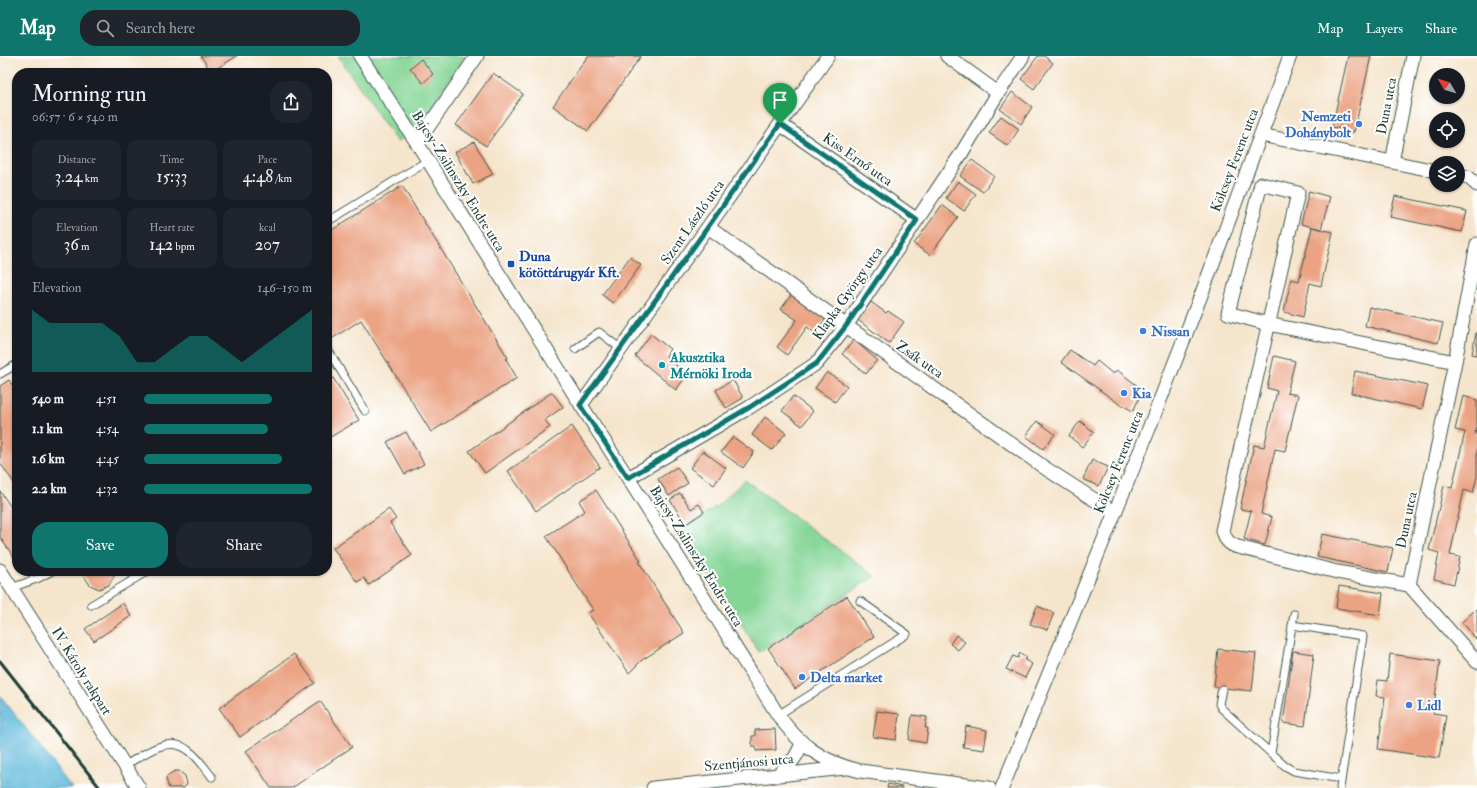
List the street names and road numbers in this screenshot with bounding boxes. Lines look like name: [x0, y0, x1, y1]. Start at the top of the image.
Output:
street label: Duna utca: [1373, 76, 1400, 136]
street label: Kölcsey Ferenc utca: [1207, 106, 1263, 215]
street label: Bajcsy-Zsilinszky Endre utca: [407, 108, 509, 256]
street label: Kiss Ernő utca: [820, 129, 896, 190]
street label: Szent László utca: [657, 177, 728, 268]
street label: Klapka György utca: [809, 243, 887, 344]
street label: Zsák utca: [893, 337, 947, 382]
street label: Kölcsey Ferenc utca: [1090, 408, 1148, 516]
street label: Bajcsy-Zsilinszky Endre utca: [645, 483, 747, 631]
street label: Duna utca: [1392, 490, 1421, 550]
street label: IV. Károly rakpart: [47, 624, 116, 719]
street label: Szentjánosi utca: [704, 750, 795, 775]

